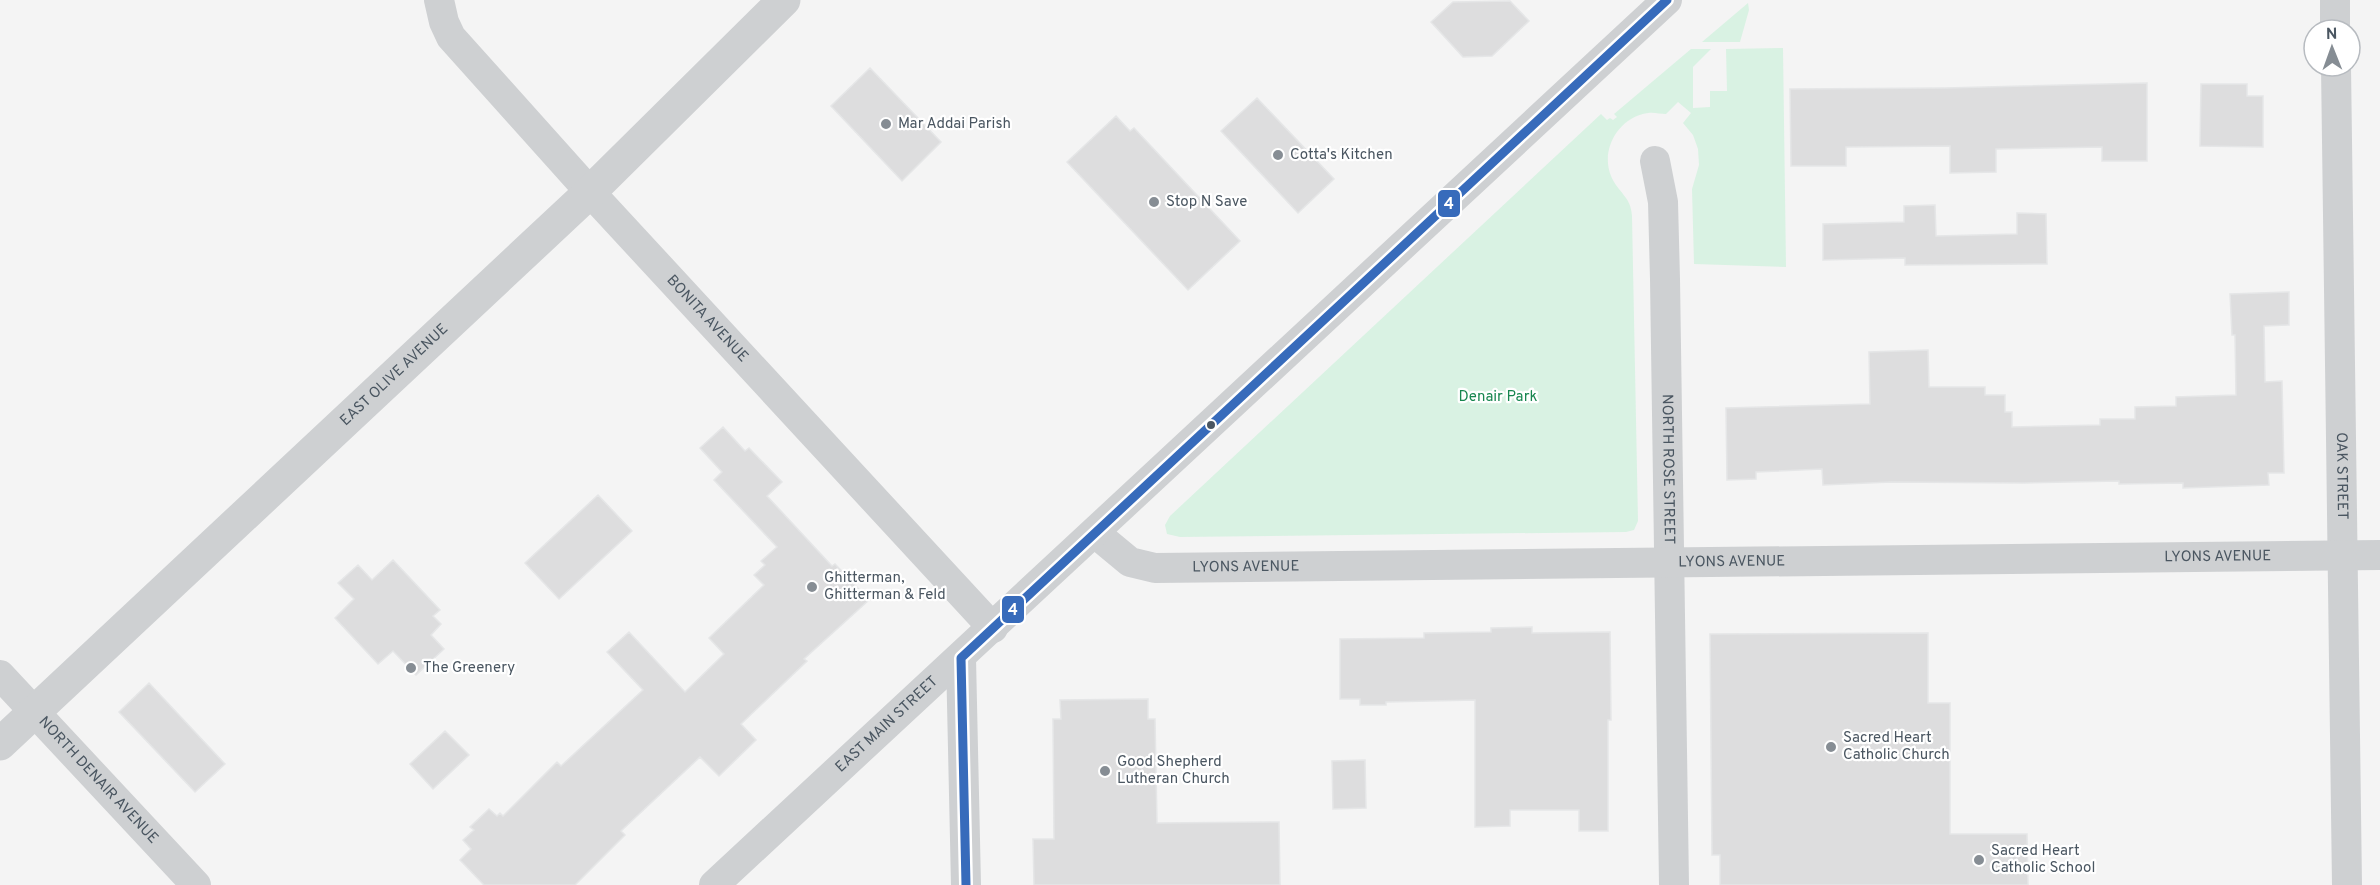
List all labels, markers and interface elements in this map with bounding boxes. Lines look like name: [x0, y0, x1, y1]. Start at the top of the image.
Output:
north arrow: [2302, 18, 2362, 78]
text: N: [2326, 25, 2338, 45]
place label: Mar Addai Parish: [898, 115, 1011, 134]
marker: Mar Addai Parish: [879, 117, 893, 131]
place label: Cotta's Kitchen: [1290, 146, 1393, 165]
marker: Cotta's Kitchen: [1271, 148, 1285, 162]
line badge: 4: [1437, 189, 1461, 218]
place label: Stop N Save: [1166, 193, 1247, 212]
marker: Stop N Save: [1147, 195, 1161, 209]
text: 4: [1444, 195, 1454, 215]
street label: BONITA AVENUE: [662, 271, 752, 366]
street label: EAST OLIVE AVENUE: [336, 320, 452, 430]
park label: Denair Park: [1459, 388, 1537, 407]
street label: NORTH ROSE STREET: [1657, 394, 1678, 544]
unlabelled marker: [1205, 419, 1217, 431]
street label: OAK STREET: [2331, 432, 2352, 520]
street label: LYONS AVENUE: [2164, 547, 2271, 567]
street label: LYONS AVENUE: [1678, 552, 1785, 572]
street label: LYONS AVENUE: [1192, 557, 1299, 577]
place label: Ghitterman, Ghitterman & Feld: [824, 569, 946, 605]
marker: Ghitterman, Ghitterman & Feld: [805, 580, 819, 594]
line badge: 4: [1001, 595, 1025, 624]
text: 4: [1008, 601, 1018, 621]
place label: The Greenery: [423, 659, 515, 678]
marker: The Greenery: [404, 661, 418, 675]
street label: EAST MAIN STREET: [832, 672, 942, 777]
street label: NORTH DENAIR AVENUE: [34, 713, 162, 848]
place label: Sacred Heart Catholic Church: [1843, 729, 1950, 765]
marker: Sacred Heart Catholic Church: [1824, 740, 1838, 754]
place label: Good Shepherd Lutheran Church: [1117, 753, 1230, 789]
marker: Good Shepherd Lutheran Church: [1098, 764, 1112, 778]
place label: Sacred Heart Catholic School: [1991, 842, 2095, 878]
marker: Sacred Heart Catholic School: [1972, 853, 1986, 867]

